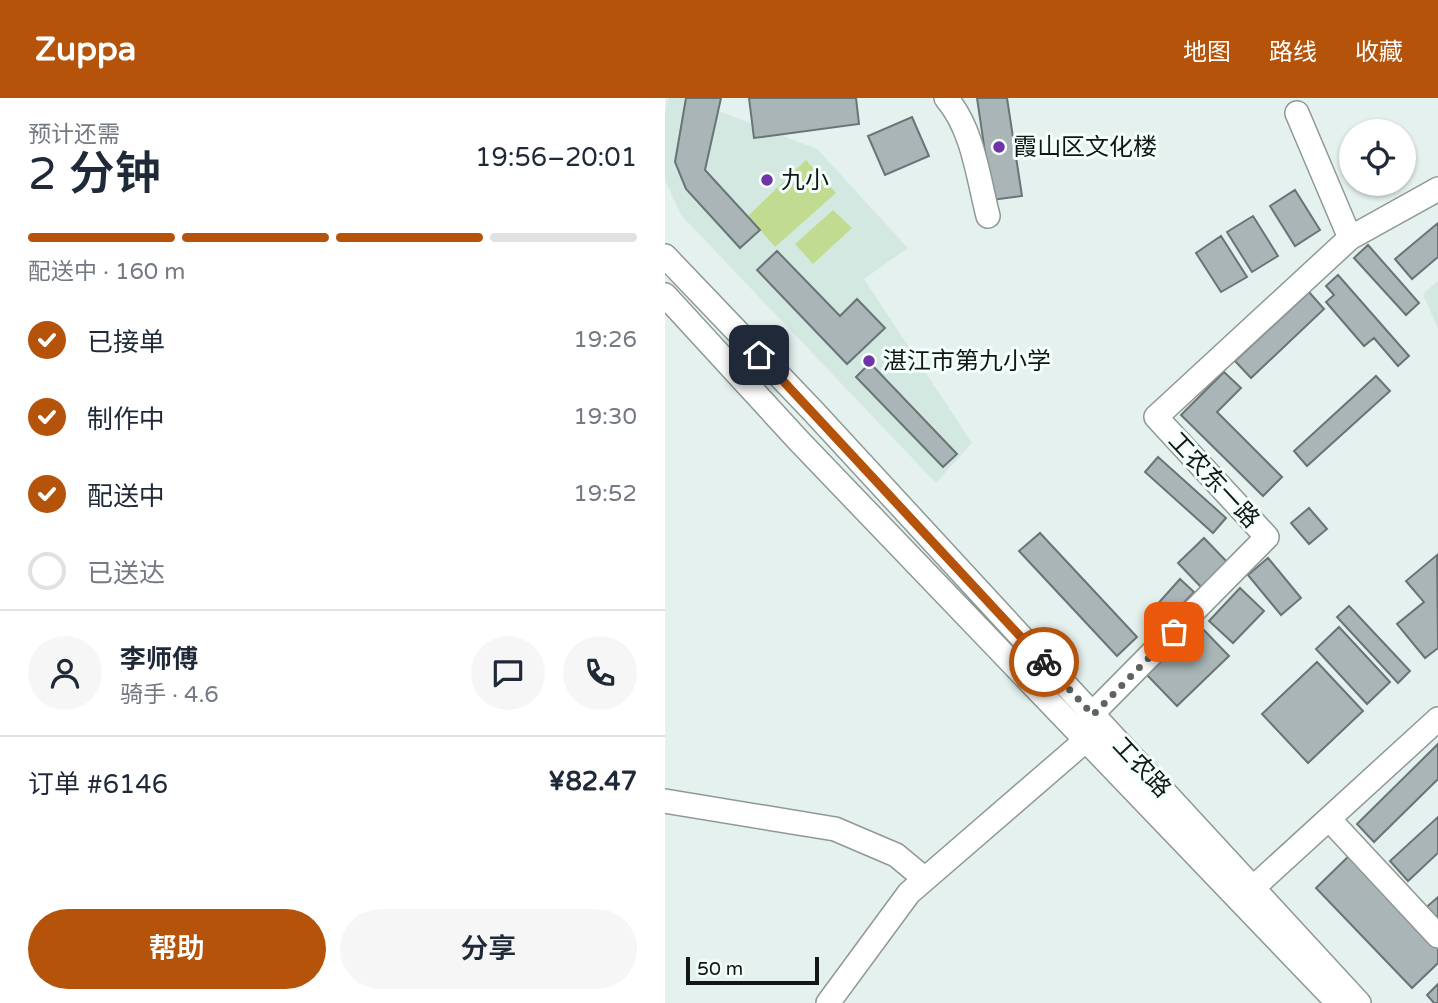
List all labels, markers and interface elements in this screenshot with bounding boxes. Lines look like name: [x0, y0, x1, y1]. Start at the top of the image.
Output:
text: Zuppa: [35, 30, 136, 69]
text: 地图: [1183, 38, 1231, 67]
text: 路线: [1269, 38, 1317, 67]
text: 收藏: [1355, 38, 1403, 67]
map controls: [1339, 119, 1416, 196]
button: locate: [1339, 119, 1416, 196]
text: 预计还需: [28, 121, 120, 149]
place label: 霞山区文化楼: [1013, 133, 1157, 162]
marker: 霞山区文化楼: [991, 139, 1007, 155]
text: 19:56–20:01: [475, 142, 637, 173]
text: 2 分钟: [28, 147, 161, 202]
place label: 九小: [781, 166, 829, 195]
marker: 九小: [759, 172, 775, 188]
text: 配送中 · 160 m: [28, 258, 185, 286]
icon: check: [28, 321, 66, 359]
pin: [729, 325, 789, 385]
text: 19:26: [573, 326, 637, 354]
text: 已接单: [87, 327, 165, 358]
icon: home: [740, 336, 778, 374]
place label: 湛江市第九小学: [883, 347, 1051, 376]
marker: 湛江市第九小学: [861, 353, 877, 369]
icon: check: [28, 398, 66, 436]
text: 19:30: [573, 403, 637, 431]
text: 制作中: [87, 404, 165, 435]
street label: 工农东一路: [1162, 427, 1265, 534]
icon: check: [28, 475, 66, 513]
text: 19:52: [573, 480, 637, 508]
text: 配送中: [87, 481, 165, 512]
text: 已送达: [87, 558, 165, 589]
pin: [1144, 602, 1204, 662]
icon: bag: [1155, 613, 1193, 651]
courier: [1009, 627, 1079, 697]
button: person: [28, 636, 102, 710]
button: chat: [471, 636, 545, 710]
button: phone: [563, 636, 637, 710]
icon: bike: [1025, 643, 1063, 681]
text: 李师傅: [120, 644, 198, 675]
text: 骑手 · 4.6: [120, 681, 219, 709]
street label: 工农路: [1106, 731, 1177, 804]
text: ¥82.47: [548, 766, 637, 797]
text: 订单 #6146: [28, 769, 168, 800]
button: 帮助: [28, 909, 326, 989]
button: 分享: [340, 909, 637, 989]
scale bar: [686, 954, 819, 986]
text: 50 m: [697, 958, 743, 980]

